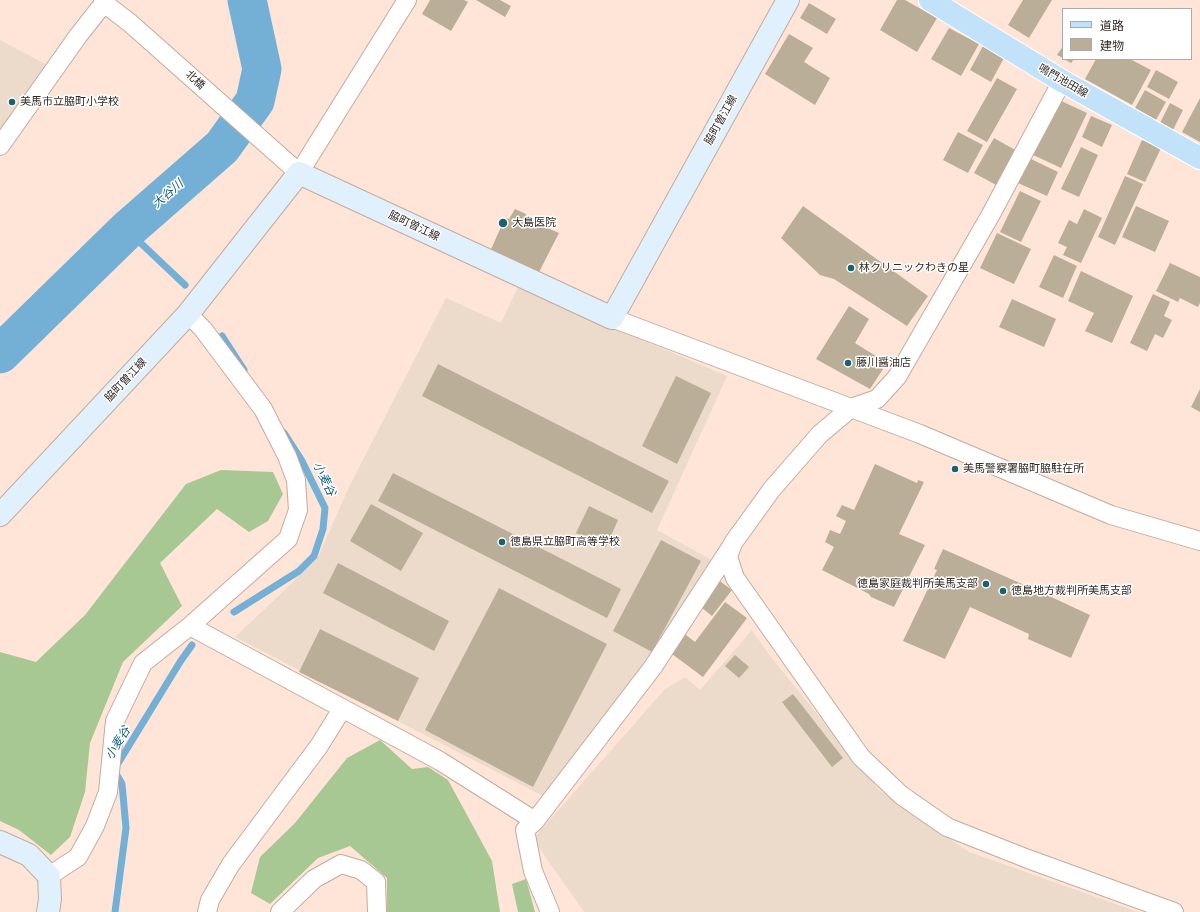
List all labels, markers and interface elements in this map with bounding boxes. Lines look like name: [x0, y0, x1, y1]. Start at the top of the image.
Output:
legend: [1062, 8, 1192, 60]
text: 道路: [1100, 19, 1124, 33]
text: 建物: [1100, 39, 1124, 53]
street label: 鳴門池田線: [1036, 62, 1090, 100]
street label: 北橋: [182, 68, 208, 92]
street label: 脇町曽江線: [702, 93, 740, 147]
place label: 美馬市立脇町小学校: [20, 95, 119, 109]
marker: 美馬市立脇町小学校: [7, 97, 17, 107]
water label: 大谷川: [150, 177, 186, 211]
street label: 脇町曽江線: [386, 208, 442, 244]
place label: 大島医院: [512, 216, 556, 230]
marker: 大島医院: [497, 217, 509, 229]
place label: 林クリニックわきの星: [859, 261, 969, 275]
marker: 林クリニックわきの星: [846, 263, 856, 273]
street label: 脇町曽江線: [102, 355, 150, 405]
place label: 藤川醤油店: [856, 356, 911, 370]
marker: 藤川醤油店: [843, 358, 853, 368]
water label: 小麦谷: [310, 460, 338, 498]
place label: 美馬警察署脇町脇駐在所: [963, 462, 1084, 476]
marker: 美馬警察署脇町脇駐在所: [950, 464, 960, 474]
place label: 徳島県立脇町高等学校: [510, 535, 620, 549]
marker: 徳島県立脇町高等学校: [497, 537, 507, 547]
place label: 徳島家庭裁判所美馬支部: [857, 577, 978, 591]
marker: 徳島家庭裁判所美馬支部: [981, 579, 991, 589]
place label: 徳島地方裁判所美馬支部: [1011, 584, 1132, 598]
marker: 徳島地方裁判所美馬支部: [998, 586, 1008, 596]
water label: 小麦谷: [102, 724, 134, 762]

